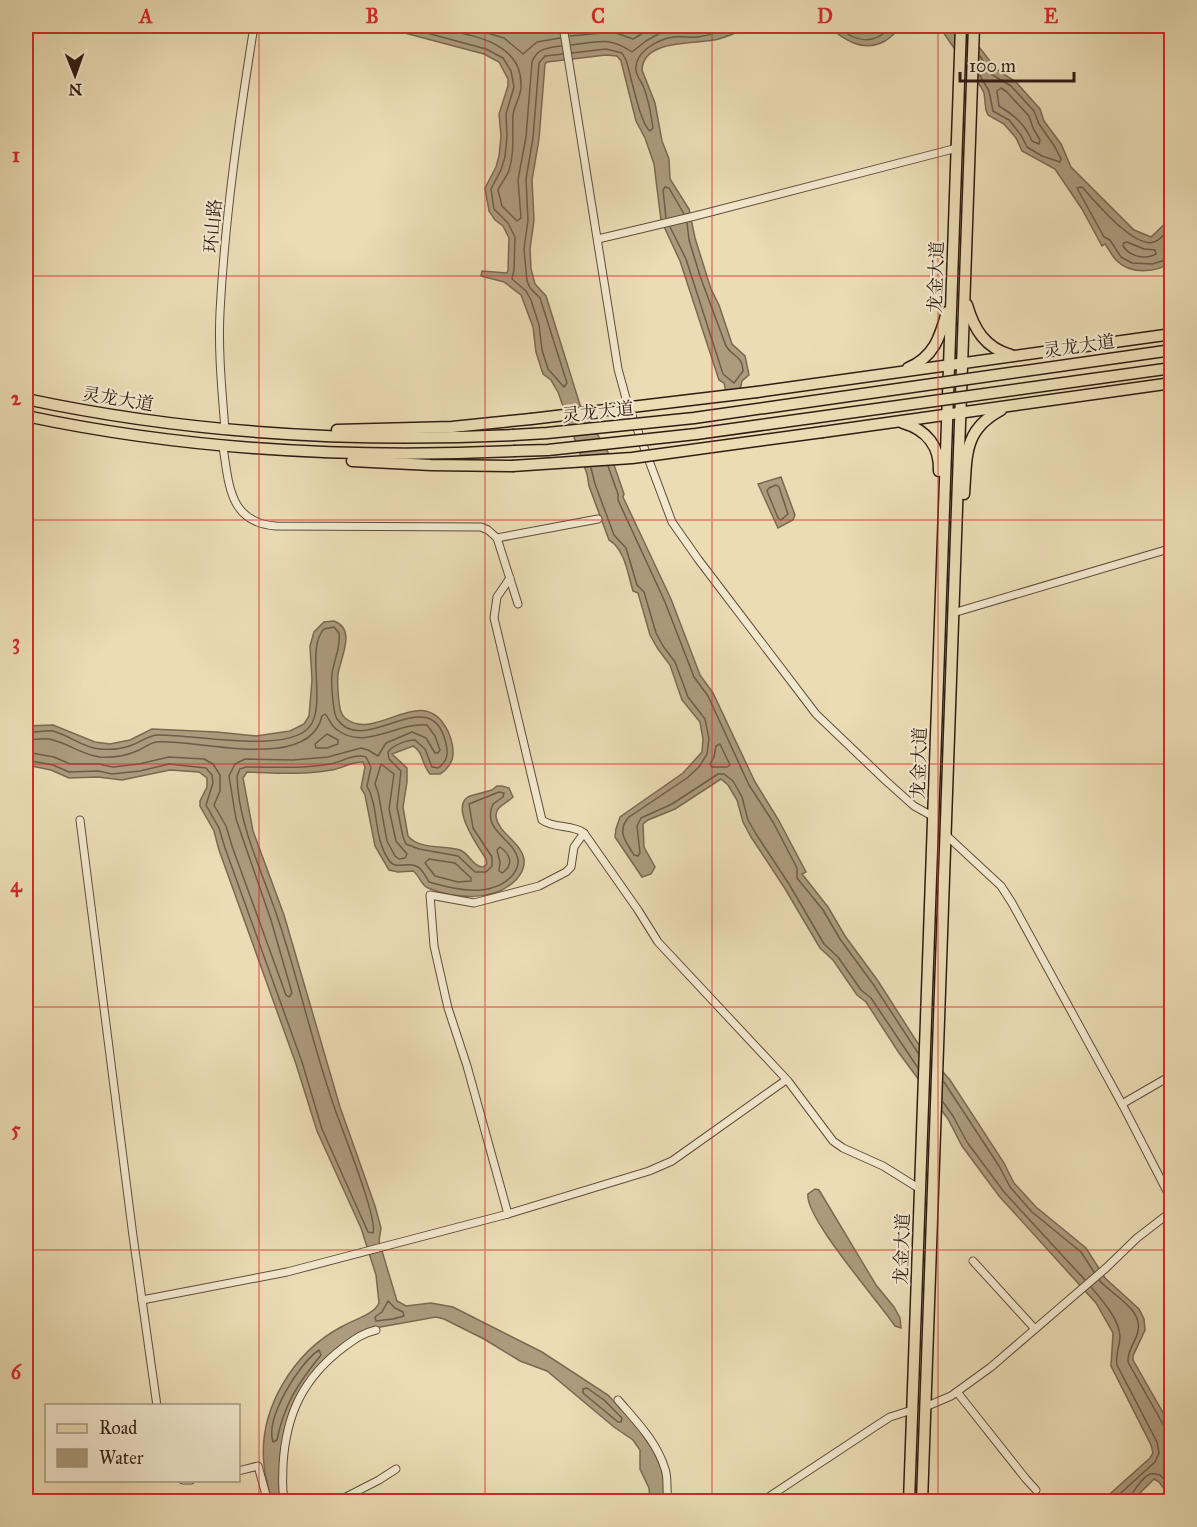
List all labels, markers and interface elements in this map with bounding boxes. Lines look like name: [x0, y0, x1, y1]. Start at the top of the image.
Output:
text: A: [137, 4, 153, 28]
text: B: [365, 4, 379, 28]
text: C: [591, 4, 605, 28]
text: D: [817, 4, 833, 28]
text: E: [1044, 4, 1059, 28]
north arrow: [45, 45, 105, 105]
scale bar: [960, 45, 1074, 83]
text: 100 m: [969, 55, 1016, 77]
text: N: [68, 80, 82, 99]
text: 1: [12, 143, 20, 167]
street label: 环山路: [200, 198, 226, 254]
street label: 龙金大道: [924, 241, 948, 313]
street label: 灵龙大道: [1042, 330, 1116, 362]
street label: 灵龙大道: [81, 383, 155, 415]
text: 2: [11, 386, 22, 410]
street label: 灵龙大道: [561, 397, 635, 427]
text: 3: [12, 630, 20, 655]
street label: 龙金大道: [907, 727, 931, 799]
text: 4: [10, 873, 22, 898]
text: 5: [11, 1117, 21, 1141]
street label: 龙金大道: [890, 1213, 914, 1285]
text: 6: [11, 1360, 23, 1384]
legend: [45, 1404, 240, 1482]
text: Road: [99, 1417, 137, 1439]
text: Water: [99, 1447, 144, 1469]

